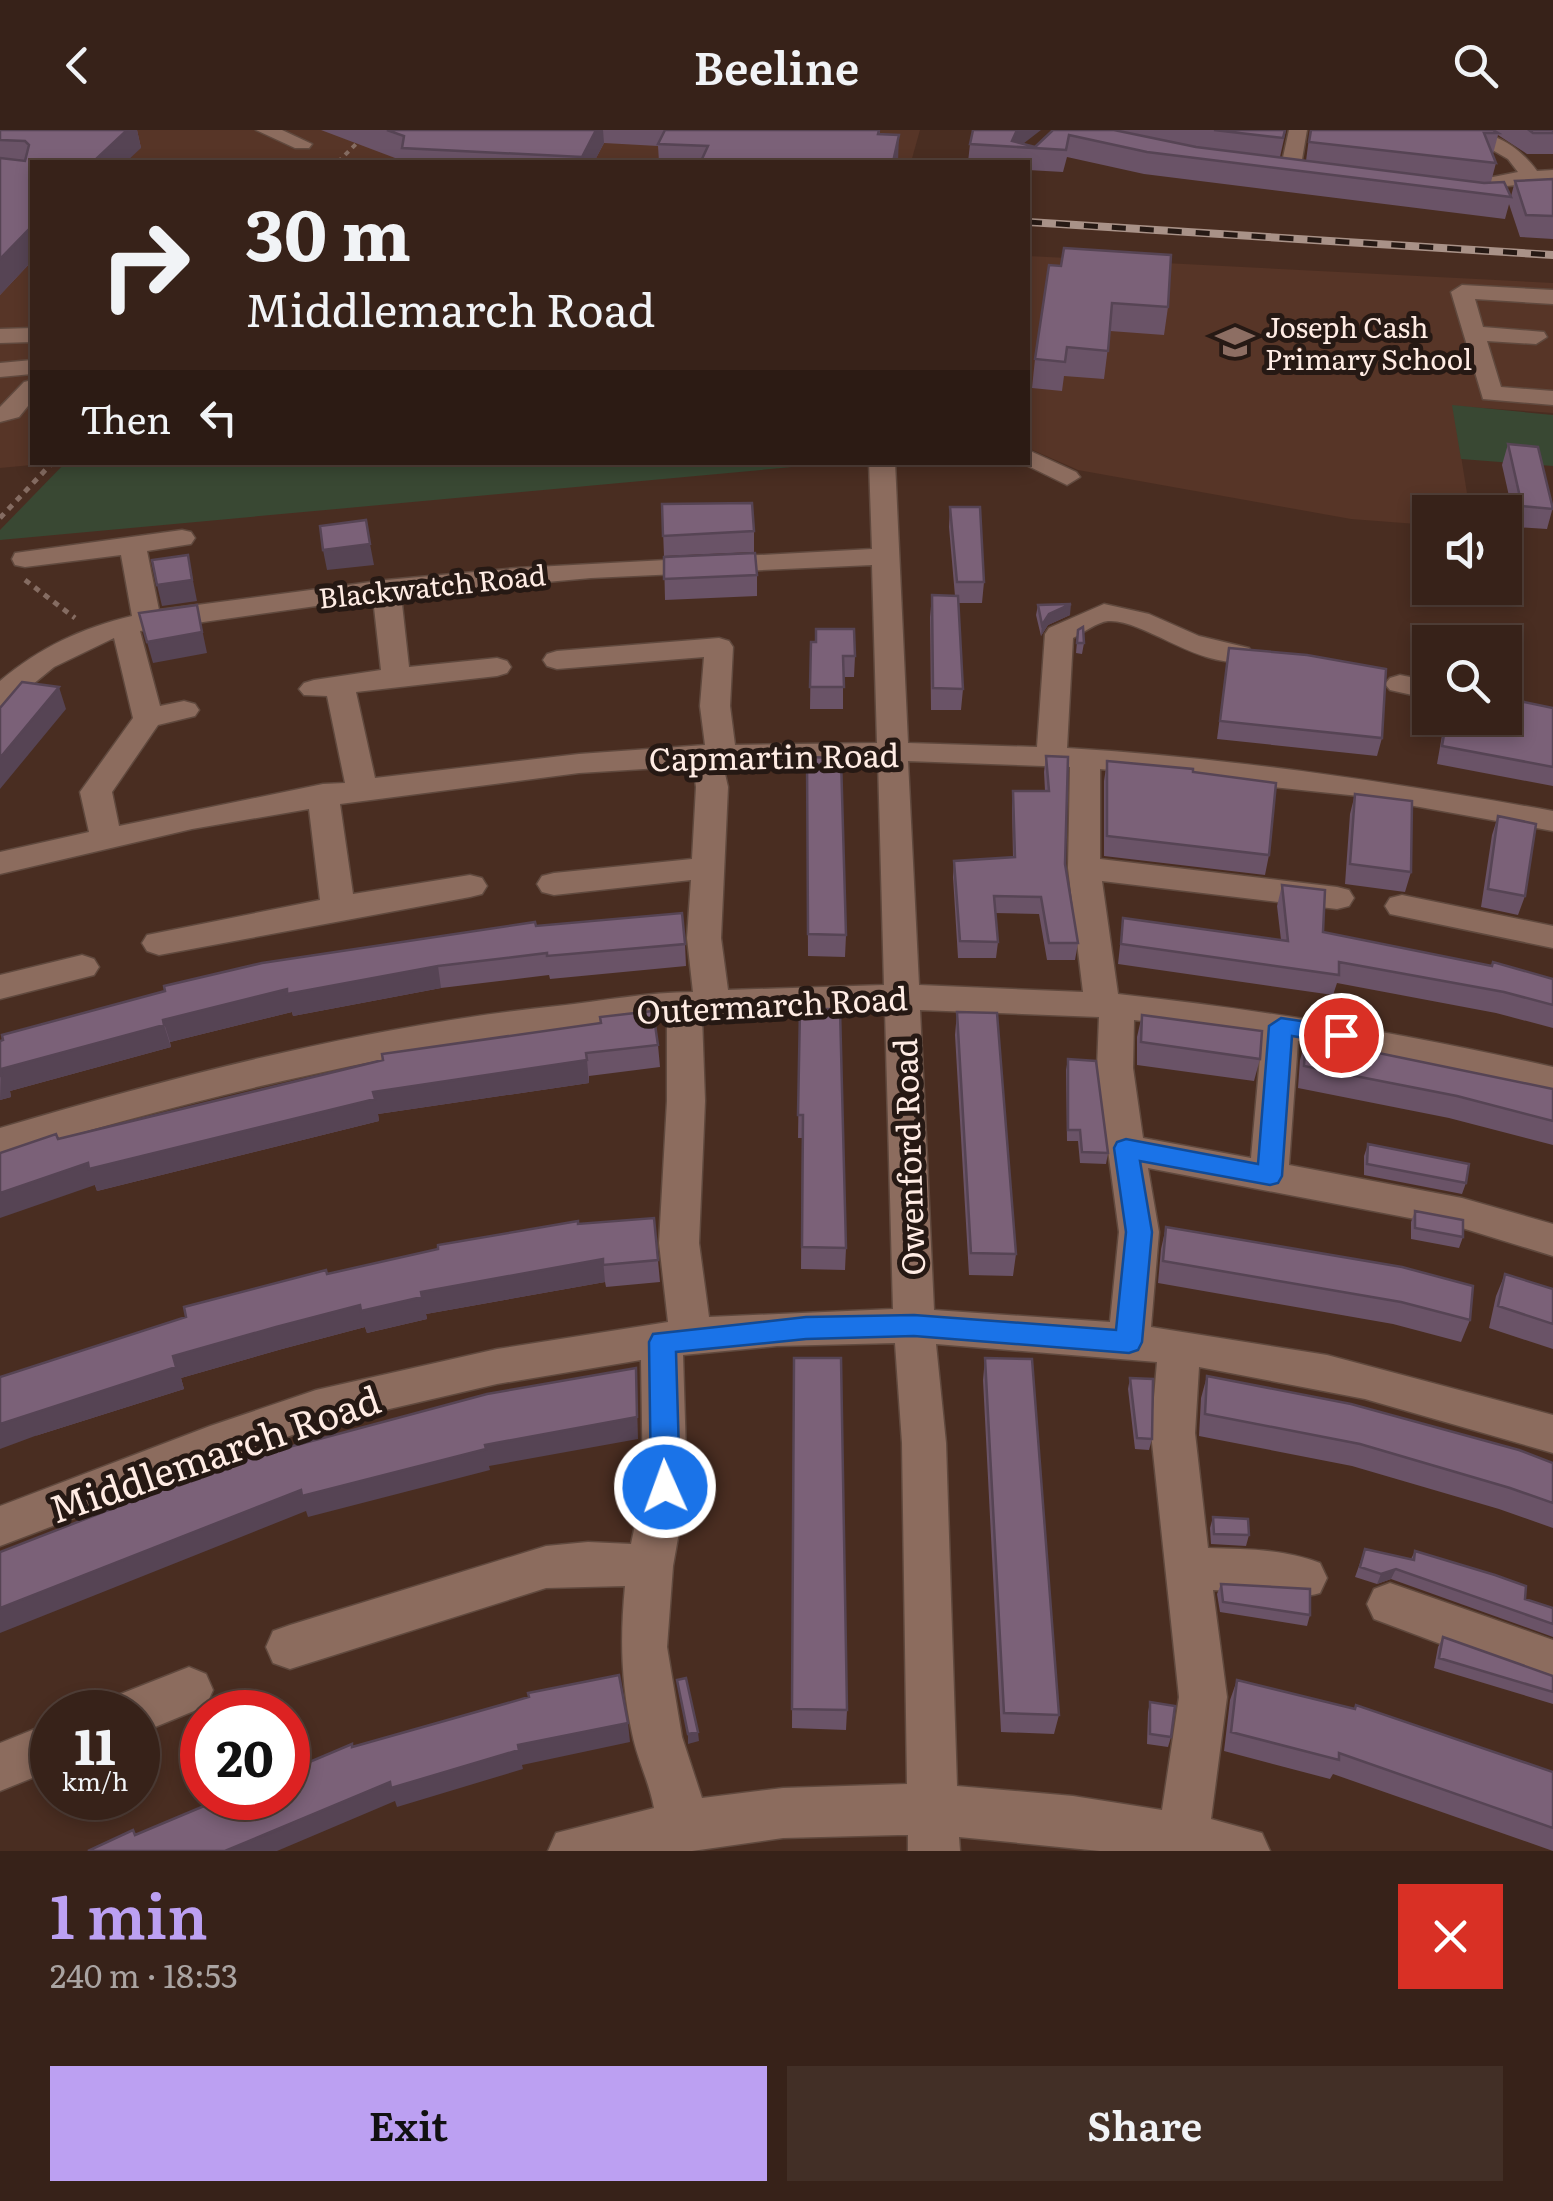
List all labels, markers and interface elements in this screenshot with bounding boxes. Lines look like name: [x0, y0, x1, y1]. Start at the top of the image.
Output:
text: Beeline: [694, 32, 859, 99]
icon: back: [50, 38, 105, 93]
icon: search: [1448, 38, 1503, 93]
text: 30 m: [245, 179, 411, 283]
icon: right: [80, 200, 210, 330]
text: Middlemarch Road: [245, 274, 655, 341]
place label: Joseph Cash Primary School: [1265, 305, 1472, 379]
school or university icon: Joseph Cash Primary School: [1214, 321, 1256, 363]
text: Then: [80, 389, 171, 446]
icon: left: [191, 390, 246, 445]
map controls: [1412, 495, 1522, 735]
button: sound: [1412, 495, 1522, 605]
street label: Blackwatch Road: [316, 552, 548, 618]
button: search: [1412, 625, 1522, 735]
street label: Capmartin Road: [648, 729, 900, 781]
street label: Outermarch Road: [635, 972, 909, 1034]
pin: [1299, 993, 1384, 1078]
icon: arrive: [1314, 1008, 1369, 1063]
street label: Owenford Road: [879, 1037, 935, 1277]
street label: Middlemarch Road: [41, 1369, 387, 1535]
position arrow: [613, 1435, 717, 1539]
speed limit sign: 20: [180, 1690, 310, 1820]
text: 11: [74, 1706, 116, 1780]
text: km/h: [62, 1762, 128, 1799]
text: 1 min: [50, 1868, 208, 1957]
button: close: [1398, 1884, 1503, 1989]
text: 240 m · 18:53: [50, 1950, 238, 1998]
button: Exit: [50, 2066, 767, 2181]
button: Share: [787, 2066, 1503, 2181]

